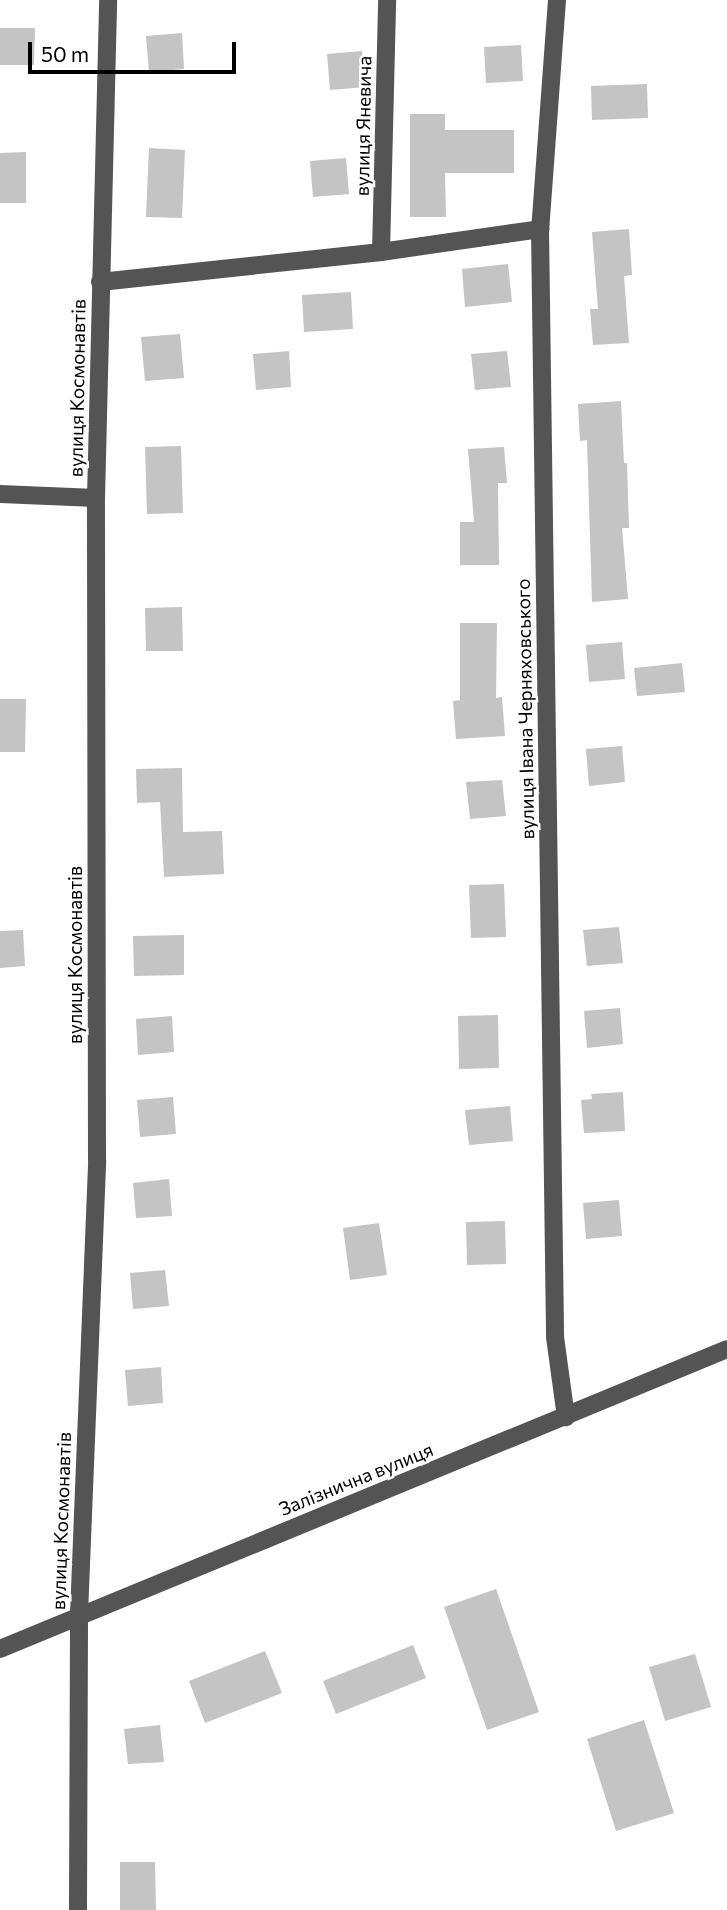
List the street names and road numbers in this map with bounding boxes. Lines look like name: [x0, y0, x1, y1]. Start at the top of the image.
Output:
street label: вулиця Яневича: [350, 56, 376, 196]
street label: вулиця Космонавтів: [64, 299, 90, 477]
street label: вулиця Івана Черняховського: [511, 578, 539, 840]
street label: вулиця Космонавтів: [64, 866, 86, 1044]
street label: вулиця Космонавтів: [46, 1432, 76, 1610]
street label: Залізнична вулиця: [276, 1438, 436, 1520]

